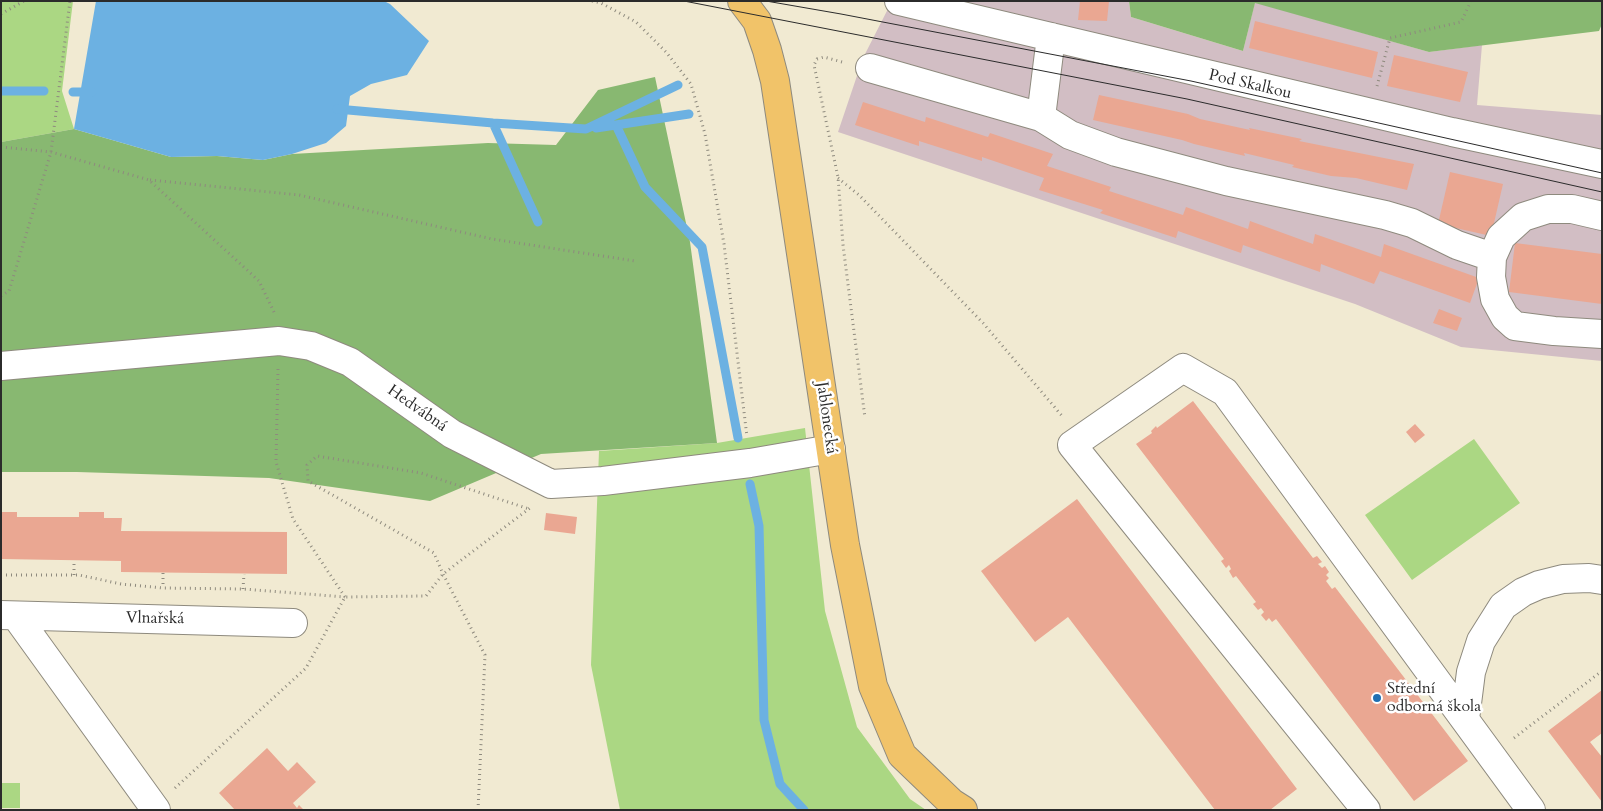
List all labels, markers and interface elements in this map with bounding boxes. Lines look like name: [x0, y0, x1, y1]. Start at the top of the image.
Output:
street label: Pod Skalkou: [1207, 66, 1293, 104]
street label: Hedvábná: [383, 381, 451, 437]
street label: Jablonecká: [811, 381, 841, 455]
street label: Vlnařská: [126, 609, 184, 629]
place label: Střední odborná škola: [1387, 679, 1481, 717]
marker: Střední odborná škola: [1371, 692, 1383, 704]

